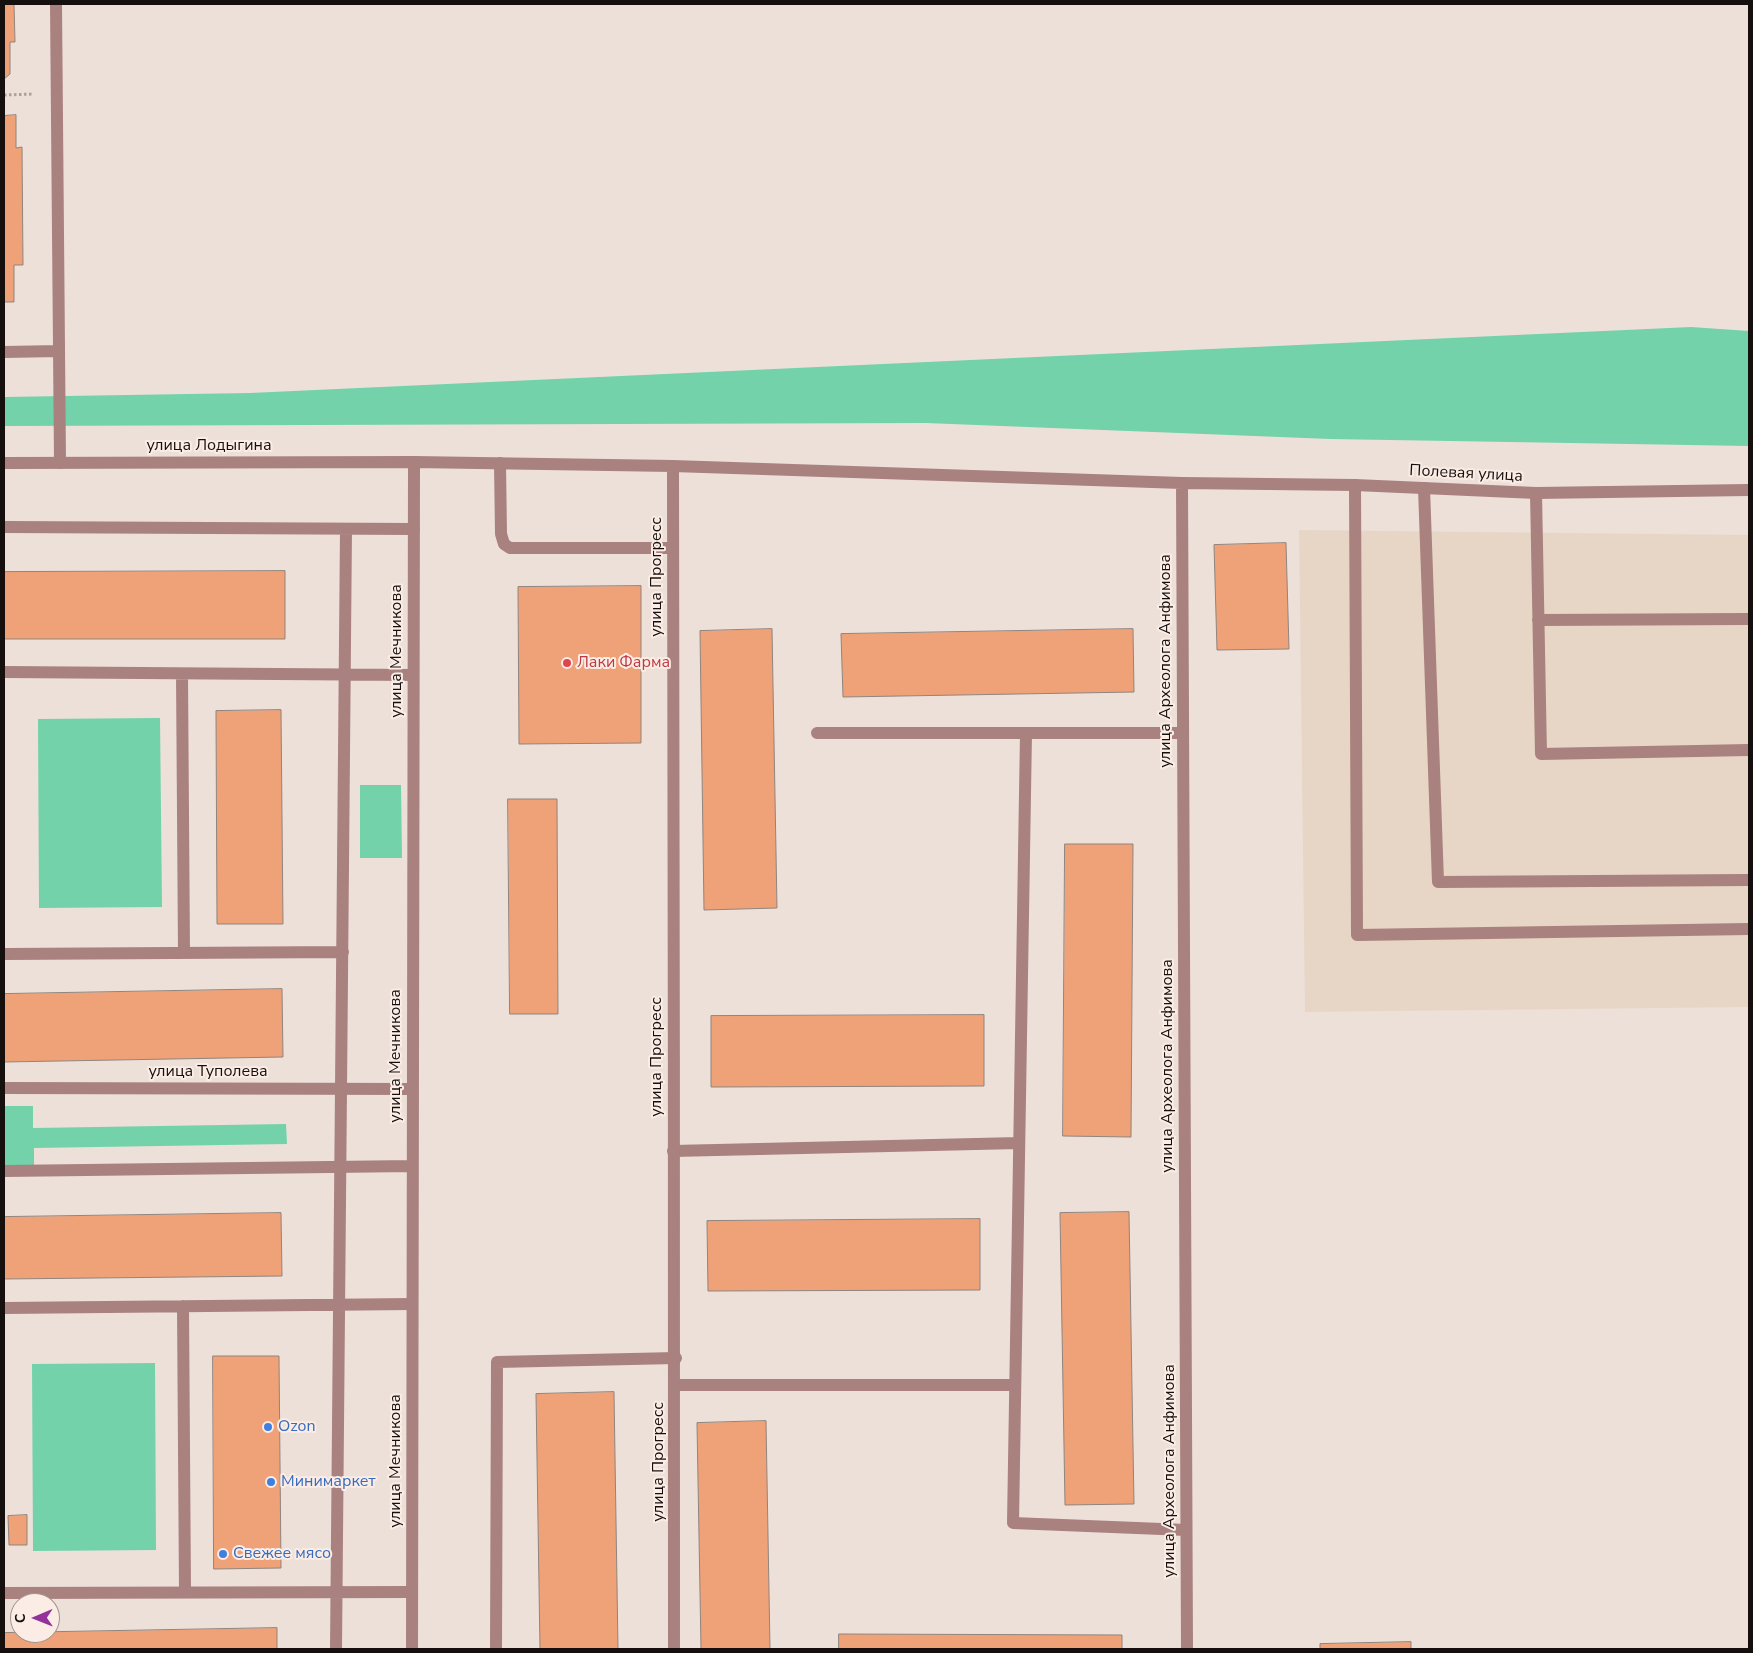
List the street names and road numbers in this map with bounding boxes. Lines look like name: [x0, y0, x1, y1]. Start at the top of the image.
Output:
street label: улица Лодыгина: [146, 436, 272, 456]
street label: Полевая улица: [1409, 461, 1523, 487]
street label: улица Прогресс: [647, 517, 667, 637]
street label: улица Археолога Анфимова: [1156, 554, 1176, 768]
street label: улица Мечникова: [387, 584, 407, 718]
street label: улица Археолога Анфимова: [1158, 959, 1178, 1173]
street label: улица Мечникова: [386, 989, 406, 1123]
street label: улица Прогресс: [647, 997, 667, 1117]
street label: улица Туполева: [148, 1062, 268, 1082]
street label: улица Археолога Анфимова: [1160, 1364, 1180, 1578]
street label: улица Мечникова: [386, 1394, 406, 1528]
street label: улица Прогресс: [649, 1402, 669, 1522]

